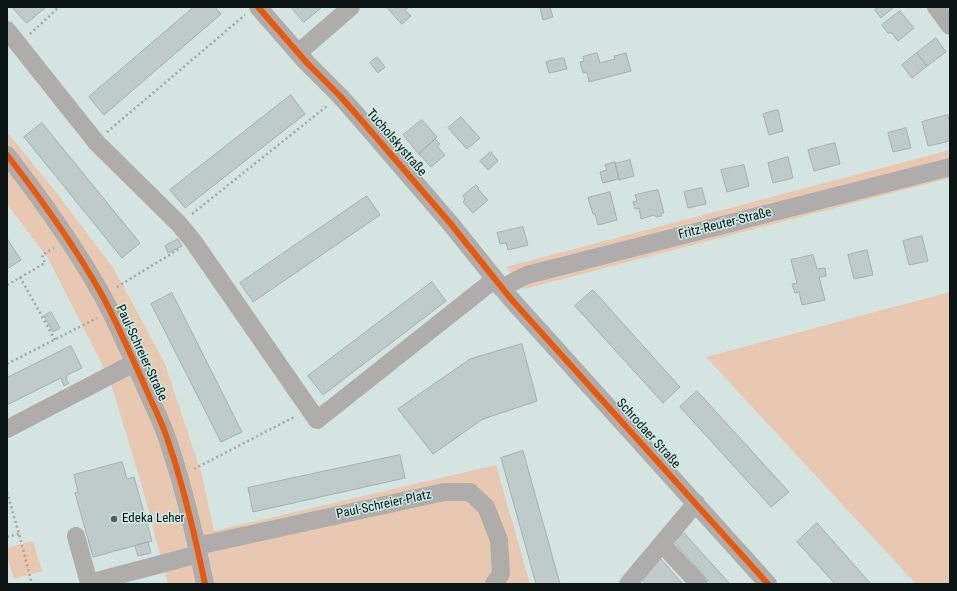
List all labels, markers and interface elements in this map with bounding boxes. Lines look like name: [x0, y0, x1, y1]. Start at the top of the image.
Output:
street label: Tucholskystraße: [363, 106, 429, 180]
street label: Fritz-Reuter-Straße: [677, 205, 773, 243]
street label: Paul-Schreier-Straße: [112, 302, 170, 404]
street label: Schrodaer Straße: [613, 396, 683, 472]
street label: Paul-Schreier-Platz: [335, 487, 433, 523]
place label: Edeka Leher: [122, 511, 185, 527]
marker: Edeka Leher: [109, 514, 119, 524]

